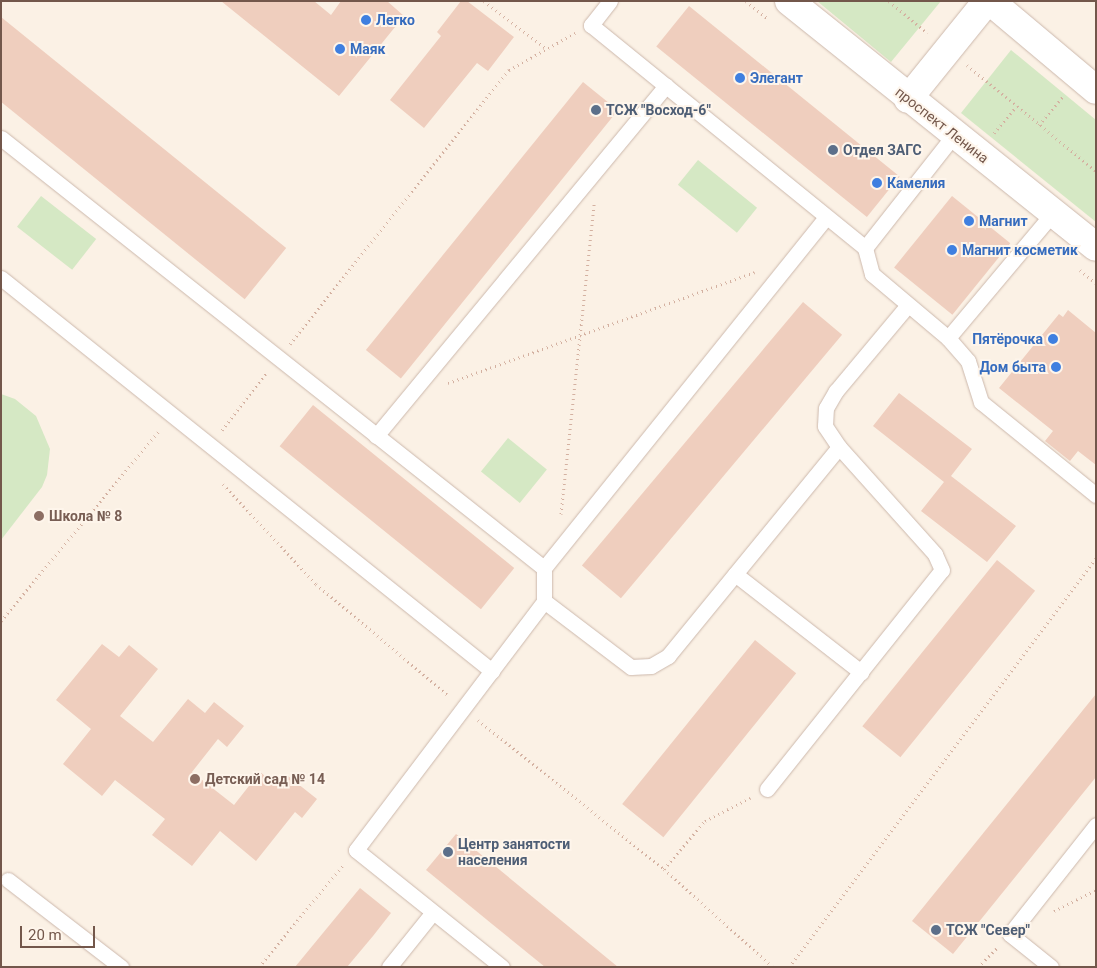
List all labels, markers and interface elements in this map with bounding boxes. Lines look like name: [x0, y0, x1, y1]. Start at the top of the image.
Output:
place label: Легко: [376, 12, 415, 28]
marker: Легко: [360, 14, 372, 26]
place label: Маяк: [350, 41, 385, 57]
marker: Маяк: [334, 43, 346, 55]
place label: Элегант: [750, 70, 803, 86]
marker: Элегант: [734, 72, 746, 84]
street label: проспект Ленина: [892, 83, 992, 167]
place label: ТСЖ "Восход-6": [606, 102, 711, 118]
marker: ТСЖ "Восход-6": [590, 104, 602, 116]
place label: Отдел ЗАГС: [843, 142, 922, 158]
marker: Отдел ЗАГС: [827, 144, 839, 156]
place label: Камелия: [887, 175, 945, 191]
marker: Камелия: [871, 177, 883, 189]
place label: Магнит: [979, 213, 1028, 229]
marker: Магнит: [963, 215, 975, 227]
place label: Магнит косметик: [962, 242, 1078, 258]
marker: Магнит косметик: [946, 244, 958, 256]
place label: Пятёрочка: [972, 331, 1043, 347]
marker: Пятёрочка: [1047, 333, 1059, 345]
place label: Дом быта: [979, 359, 1046, 375]
marker: Дом быта: [1050, 361, 1062, 373]
place label: Школа № 8: [49, 508, 122, 524]
marker: Школа № 8: [33, 510, 45, 522]
place label: Детский сад № 14: [205, 771, 325, 787]
marker: Детский сад № 14: [189, 773, 201, 785]
place label: Центр занятости населения: [458, 836, 570, 869]
marker: Центр занятости населения: [442, 846, 454, 858]
scale bar: [22, 916, 98, 948]
place label: ТСЖ "Север": [946, 922, 1030, 938]
marker: ТСЖ "Север": [930, 924, 942, 936]
text: 20 m: [28, 926, 62, 944]

